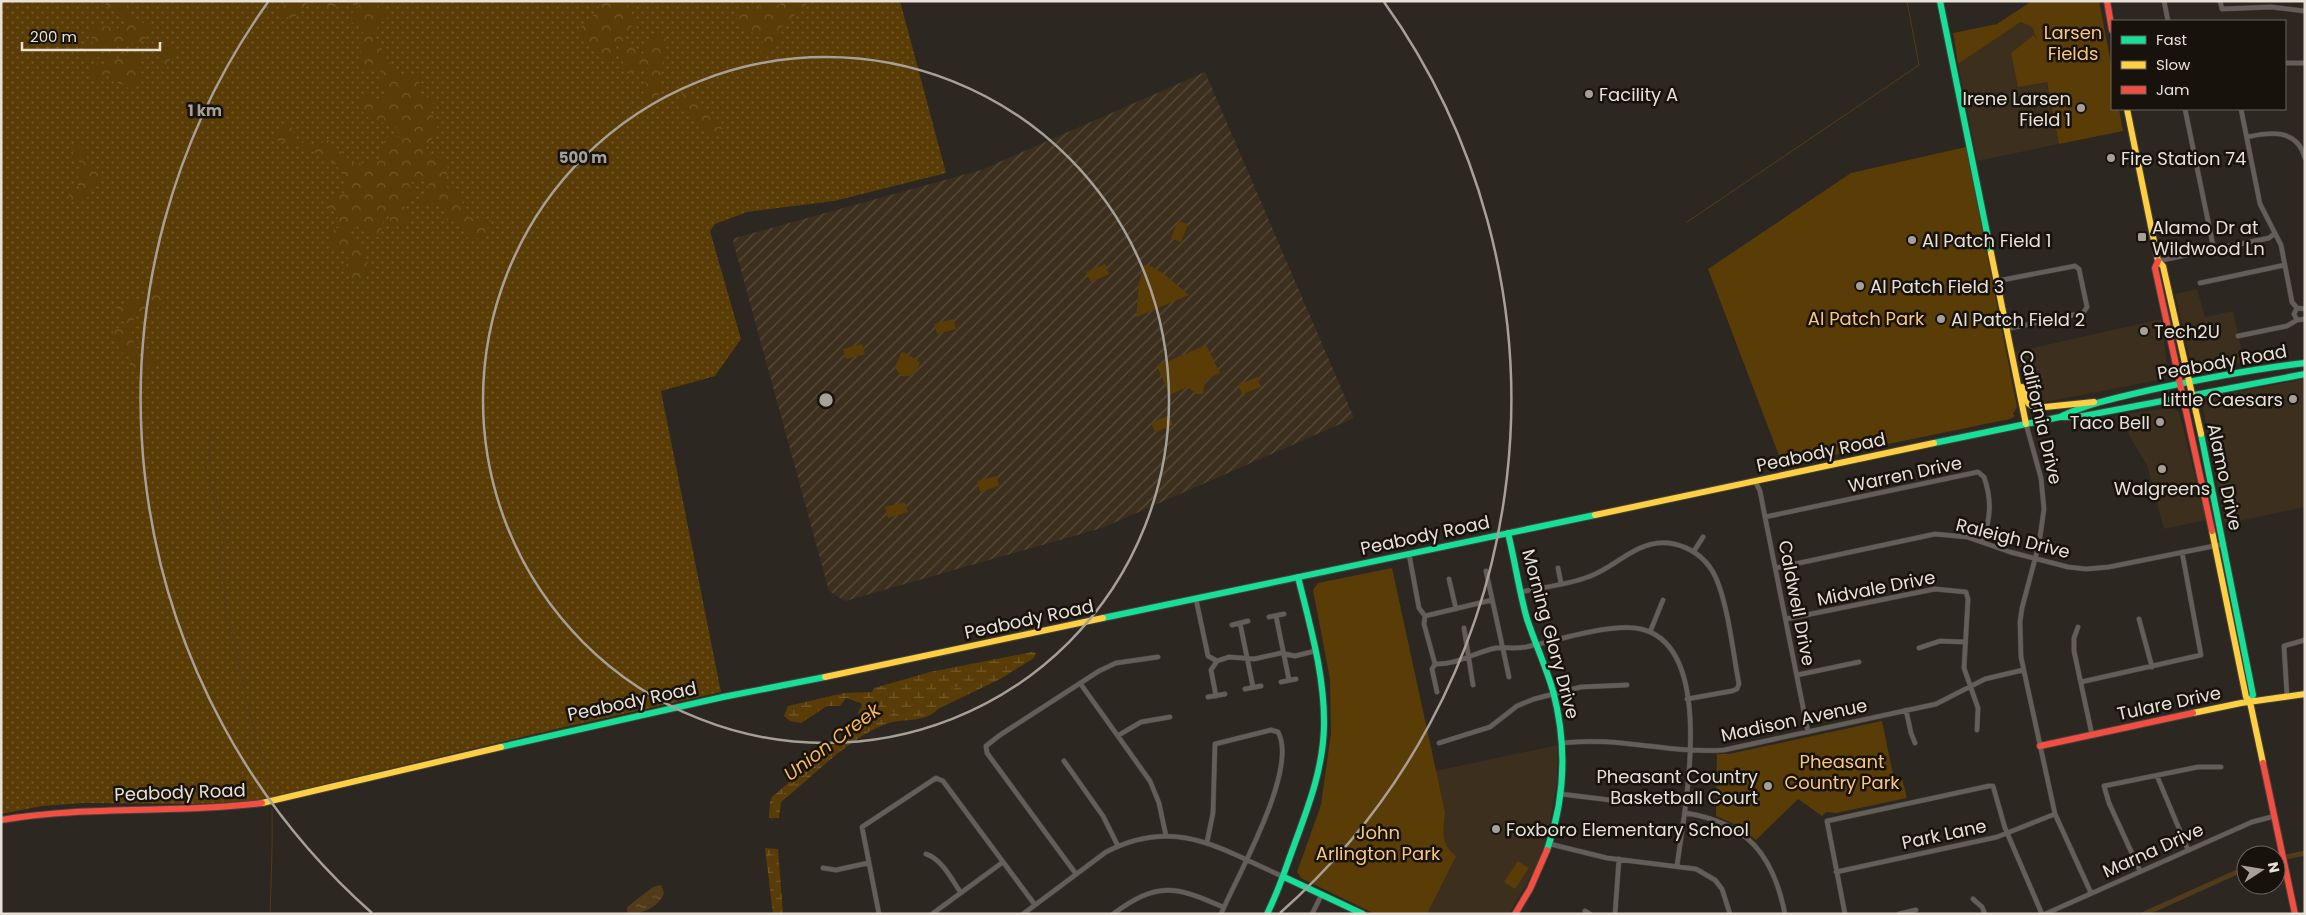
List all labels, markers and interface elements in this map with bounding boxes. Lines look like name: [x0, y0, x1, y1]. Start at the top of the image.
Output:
scale bar: [22, 20, 160, 52]
park label: Larsen Fields: [2044, 20, 2102, 66]
legend: [2111, 20, 2286, 110]
text: 200 m: [30, 26, 77, 47]
text: Fast: [2156, 29, 2187, 50]
text: Slow: [2156, 54, 2191, 75]
text: Jam: [2156, 79, 2190, 100]
place label: Facility A: [1599, 82, 1678, 107]
place label: Irene Larsen Field 1: [1962, 86, 2071, 132]
marker: Facility A: [1583, 88, 1595, 100]
text: 1 km: [188, 100, 222, 121]
marker: Irene Larsen Field 1: [2075, 102, 2087, 114]
place label: Fire Station 74: [2121, 146, 2246, 171]
text: 500 m: [559, 147, 607, 168]
marker: Fire Station 74: [2105, 152, 2117, 164]
place label: Alamo Dr at Wildwood Ln: [2152, 215, 2265, 261]
place label: Al Patch Field 1: [1922, 228, 2052, 253]
marker: Alamo Dr at Wildwood Ln: [2136, 231, 2148, 243]
marker: Al Patch Field 1: [1906, 234, 1918, 246]
place label: Al Patch Field 3: [1870, 274, 2004, 299]
marker: Al Patch Field 3: [1854, 280, 1866, 292]
park label: Al Patch Park: [1808, 306, 1925, 331]
place label: Al Patch Field 2: [1951, 307, 2085, 332]
marker: Al Patch Field 2: [1935, 313, 1947, 325]
place label: Tech2U: [2154, 319, 2220, 344]
marker: Tech2U: [2138, 325, 2150, 337]
street label: Peabody Road: [2155, 338, 2289, 386]
street label: California Drive: [2013, 347, 2069, 487]
place label: Little Caesars: [2162, 387, 2283, 412]
centre of rings: [817, 391, 835, 409]
marker: Little Caesars: [2287, 393, 2299, 405]
place label: Taco Bell: [2070, 410, 2150, 435]
marker: Taco Bell: [2154, 416, 2166, 428]
street label: Alamo Drive: [2201, 421, 2249, 533]
street label: Peabody Road: [1754, 426, 1888, 478]
street label: Warren Drive: [1846, 450, 1964, 498]
marker: Walgreens: [2156, 463, 2168, 475]
place label: Walgreens: [2114, 476, 2210, 501]
street label: Peabody Road: [1358, 509, 1492, 561]
street label: Raleigh Drive: [1953, 512, 2073, 564]
street label: Caldwell Drive: [1773, 538, 1821, 668]
street label: Morning Glory Drive: [1516, 546, 1586, 722]
street label: Midvale Drive: [1815, 564, 1937, 612]
street label: Peabody Road: [962, 593, 1096, 645]
street label: Peabody Road: [565, 675, 699, 727]
street label: Tulare Drive: [2115, 680, 2223, 726]
street label: Madison Avenue: [1718, 692, 1870, 748]
water label: Union Creek: [778, 696, 887, 787]
park label: Pheasant Country Park: [1784, 749, 1900, 795]
place label: Pheasant Country Basketball Court: [1596, 764, 1758, 810]
street label: Peabody Road: [114, 777, 246, 807]
marker: Pheasant Country Basketball Court: [1762, 780, 1774, 792]
street label: Park Lane: [1899, 813, 1989, 855]
place label: Foxboro Elementary School: [1506, 817, 1749, 842]
street label: Marna Drive: [2099, 817, 2207, 883]
park label: John Arlington Park: [1316, 820, 1441, 866]
marker: Foxboro Elementary School: [1490, 823, 1502, 835]
north arrow: [2236, 845, 2286, 895]
text: N: [2263, 860, 2285, 875]

